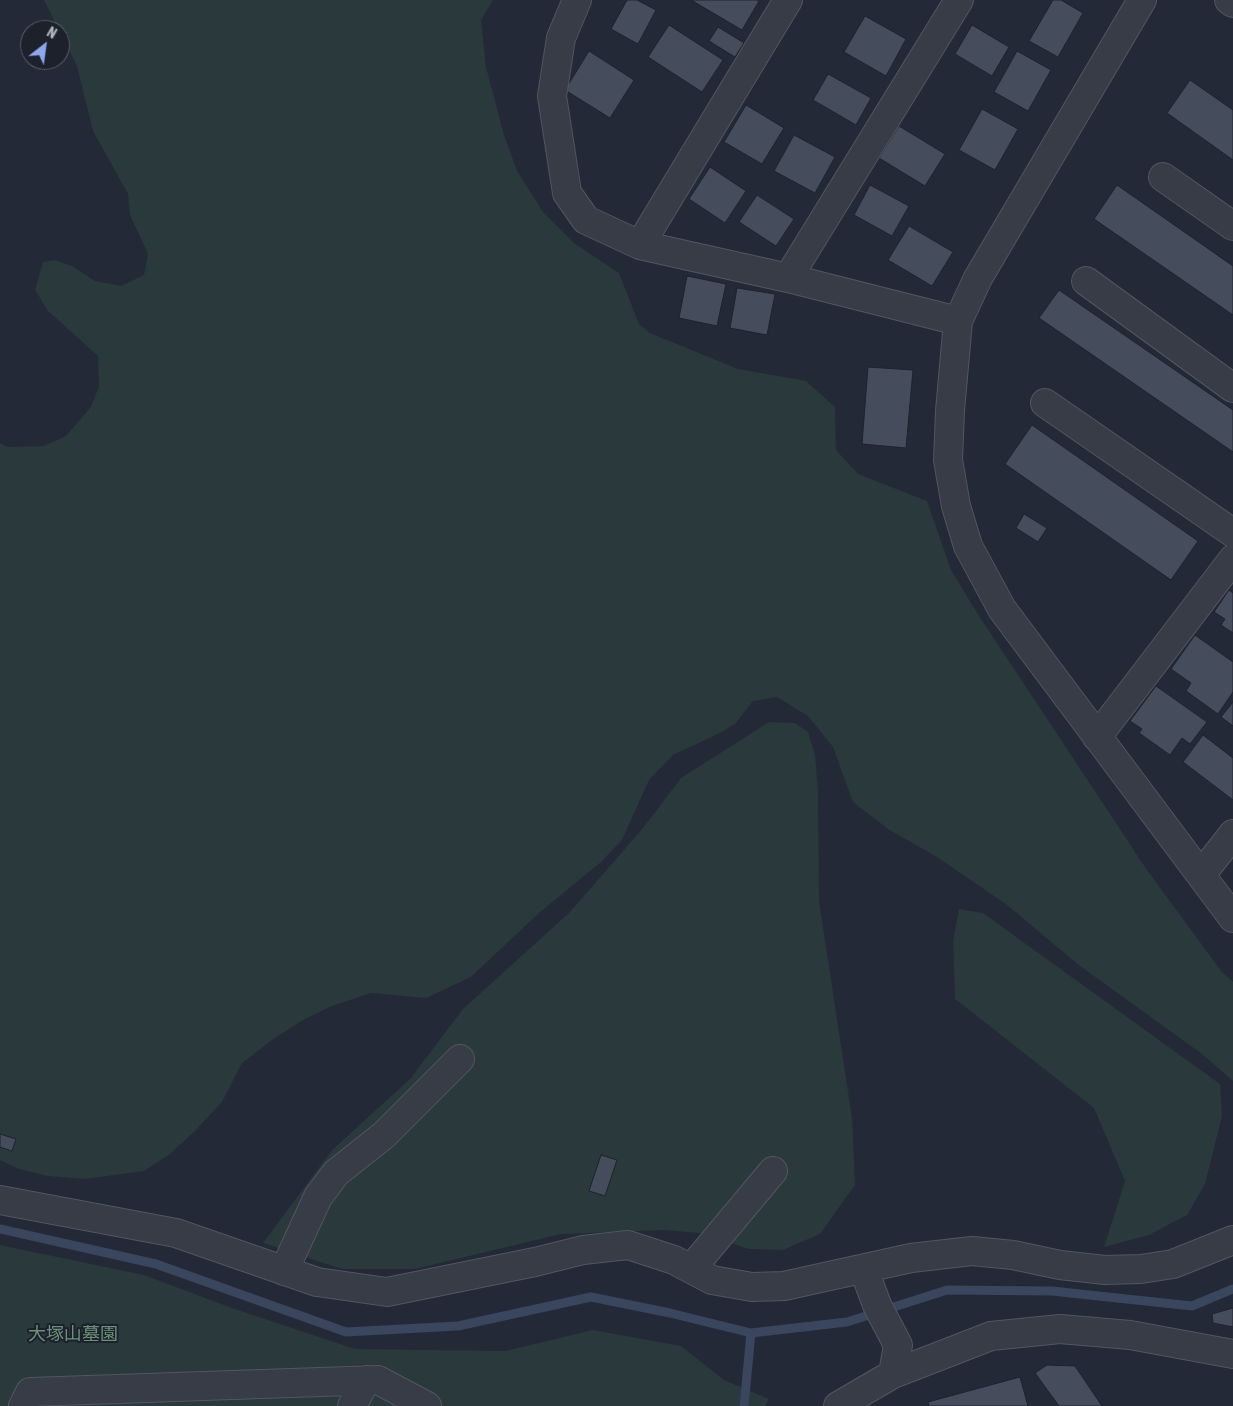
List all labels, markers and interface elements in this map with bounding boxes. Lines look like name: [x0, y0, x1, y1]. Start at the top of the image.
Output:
north arrow: [20, 20, 70, 70]
text: N: [44, 24, 60, 42]
park label: 大塚山墓園: [28, 1323, 118, 1345]

